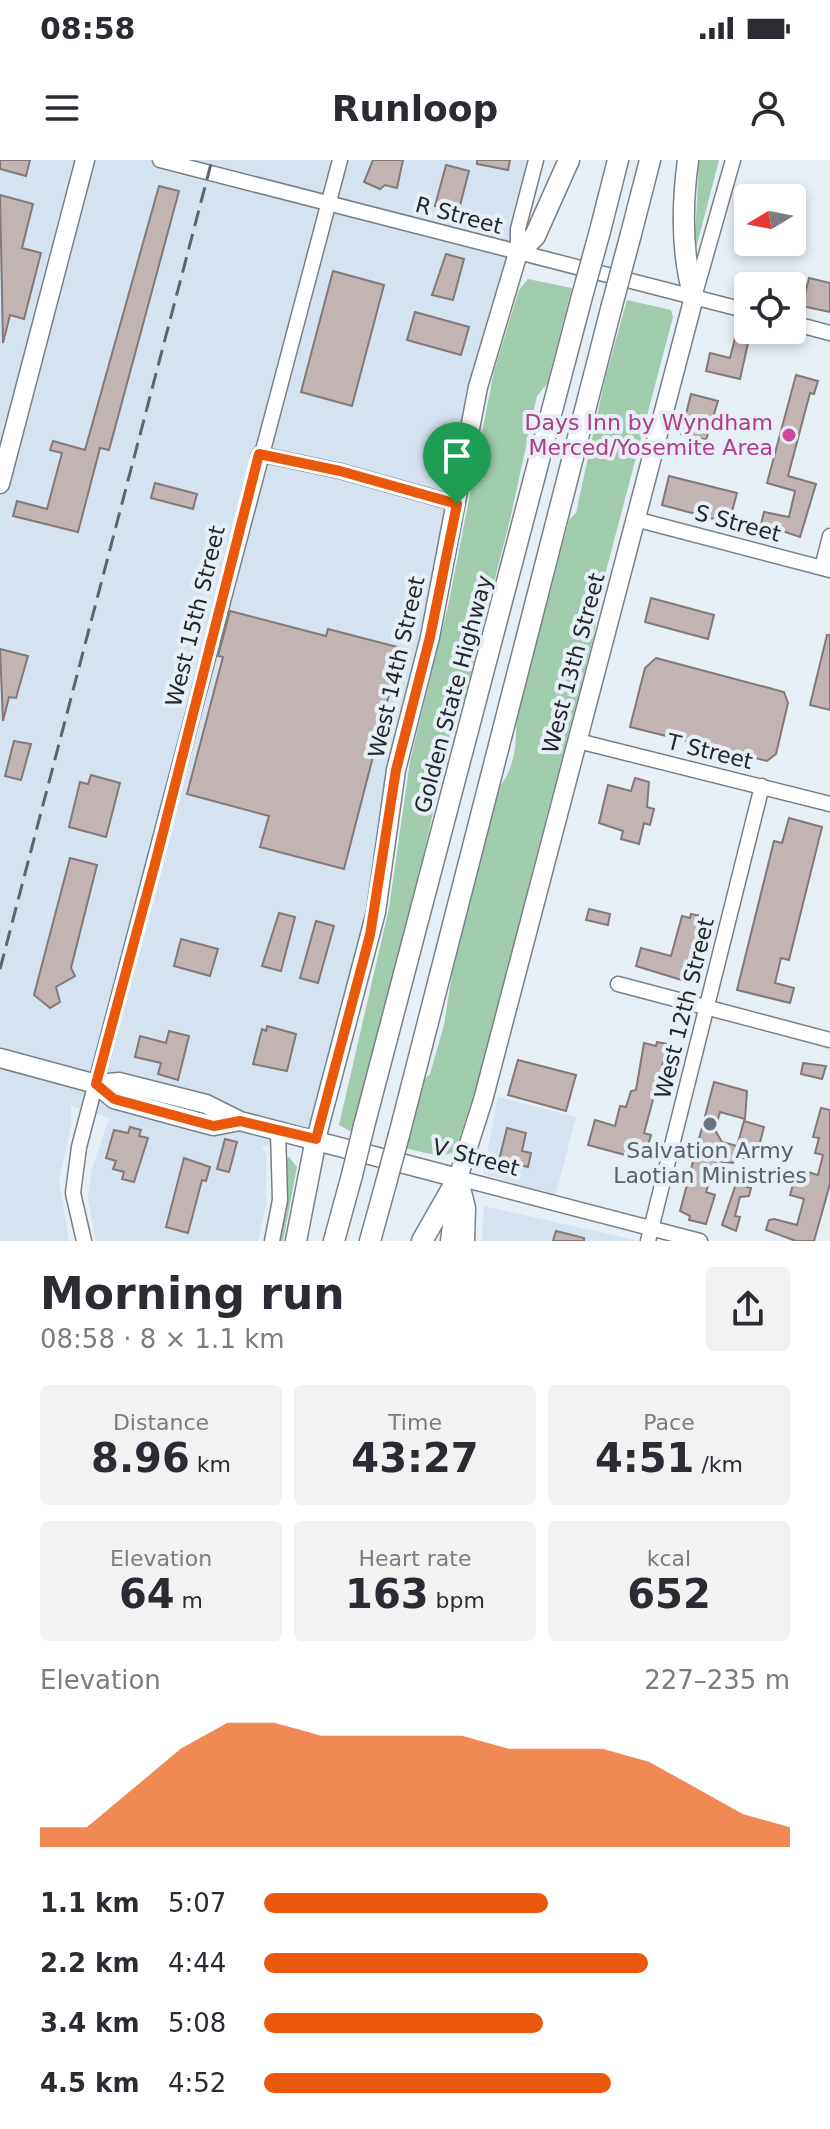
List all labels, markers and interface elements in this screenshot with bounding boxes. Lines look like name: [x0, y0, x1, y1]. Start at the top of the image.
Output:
text: 08:58: [40, 11, 136, 46]
icon: menu: [40, 86, 84, 130]
icon: person: [746, 86, 790, 130]
text: Runloop: [332, 88, 498, 129]
north arrow: [734, 184, 806, 256]
map controls: [734, 184, 806, 344]
street label: R Street: [413, 192, 506, 239]
button: locate: [734, 272, 806, 344]
place label: Days Inn by Wyndham Merced/Yosemite Area: [525, 410, 773, 460]
pin: [423, 422, 491, 504]
marker: Days Inn by Wyndham Merced/Yosemite Area: [780, 426, 798, 444]
icon: arrive: [435, 434, 479, 478]
street label: S Street: [692, 500, 784, 547]
street label: West 15th Street: [161, 523, 230, 709]
street label: West 13th Street: [537, 570, 610, 756]
street label: Golden State Highway: [410, 572, 497, 816]
street label: West 14th Street: [363, 574, 430, 760]
street label: T Street: [664, 729, 756, 774]
street label: West 12th Street: [650, 915, 719, 1101]
marker: Salvation Army Laotian Ministries: [701, 1115, 719, 1133]
street label: V Street: [430, 1134, 522, 1181]
place label: Salvation Army Laotian Ministries: [613, 1138, 807, 1188]
button: share: [706, 1267, 790, 1351]
text: Morning run: [40, 1268, 345, 1319]
text: 08:58 · 8 × 1.1 km: [40, 1324, 285, 1354]
text: Distance: [113, 1410, 209, 1435]
text: Time: [388, 1410, 442, 1435]
text: Pace: [643, 1410, 695, 1435]
text: 8.96: [91, 1435, 190, 1481]
text: 43:27: [351, 1435, 479, 1481]
text: 4:51: [595, 1435, 694, 1481]
text: km: [190, 1452, 231, 1477]
text: /km: [694, 1452, 743, 1477]
text: Elevation: [110, 1546, 212, 1571]
text: Heart rate: [359, 1546, 471, 1571]
text: kcal: [647, 1546, 691, 1571]
text: 64: [119, 1571, 175, 1617]
text: 163: [345, 1571, 429, 1617]
text: 652: [627, 1571, 711, 1617]
text: m: [175, 1588, 203, 1613]
text: bpm: [429, 1588, 485, 1613]
text: Elevation: [40, 1665, 161, 1695]
text: 227–235 m: [644, 1665, 790, 1695]
text: 1.1 km: [40, 1888, 140, 1918]
text: 5:07: [168, 1888, 226, 1918]
text: 2.2 km: [40, 1948, 140, 1978]
text: 4:44: [168, 1948, 226, 1978]
text: 3.4 km: [40, 2008, 140, 2038]
text: 5:08: [168, 2008, 226, 2038]
text: 4.5 km: [40, 2068, 140, 2098]
text: 4:52: [168, 2068, 226, 2098]

